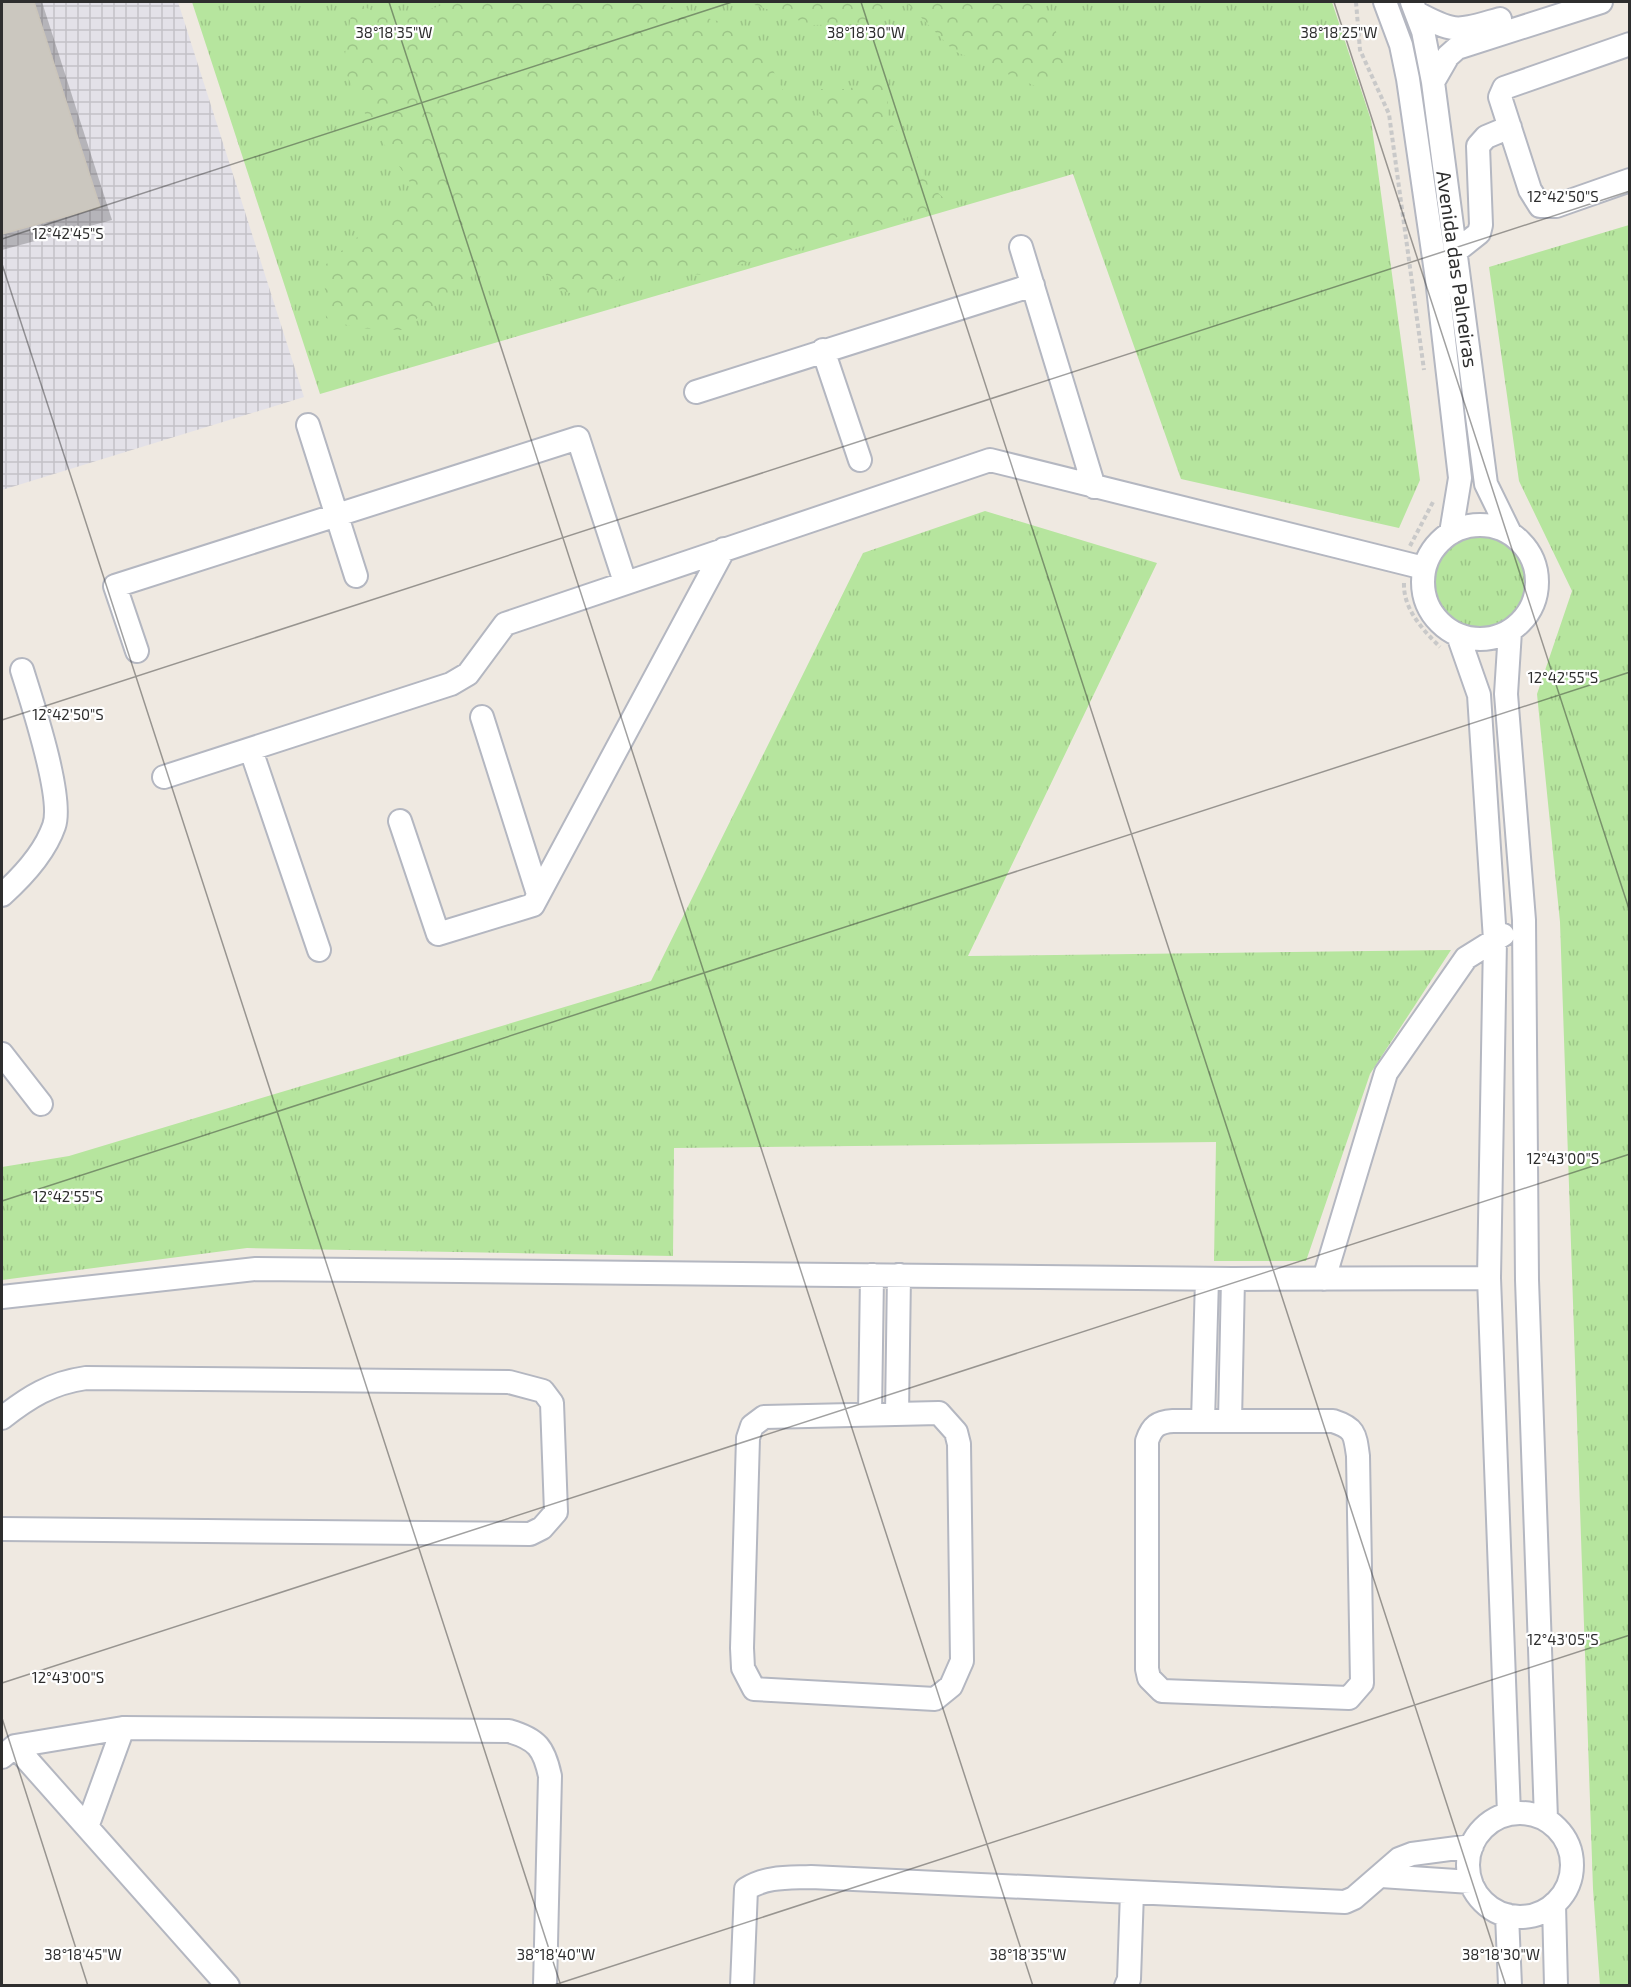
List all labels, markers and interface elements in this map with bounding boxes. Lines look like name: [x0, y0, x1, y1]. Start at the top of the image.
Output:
text: 38°18'35"W: [356, 23, 433, 41]
text: 38°18'30"W: [827, 23, 905, 41]
text: 38°18'25"W: [1300, 23, 1378, 41]
street label: Avenida das Palneiras: [1432, 169, 1484, 369]
text: 12°42'50"S: [1527, 187, 1599, 205]
text: 12°42'45"S: [32, 224, 104, 242]
text: 12°42'55"S: [1528, 668, 1598, 686]
text: 12°42'50"S: [32, 705, 104, 723]
text: 12°43'00"S: [1527, 1149, 1599, 1167]
text: 12°42'55"S: [33, 1187, 103, 1205]
text: 12°43'05"S: [1527, 1630, 1599, 1648]
text: 12°43'00"S: [32, 1668, 104, 1686]
text: 38°18'45"W: [44, 1945, 122, 1963]
text: 38°18'40"W: [517, 1945, 595, 1963]
text: 38°18'35"W: [990, 1945, 1067, 1963]
text: 38°18'30"W: [1462, 1945, 1540, 1963]

